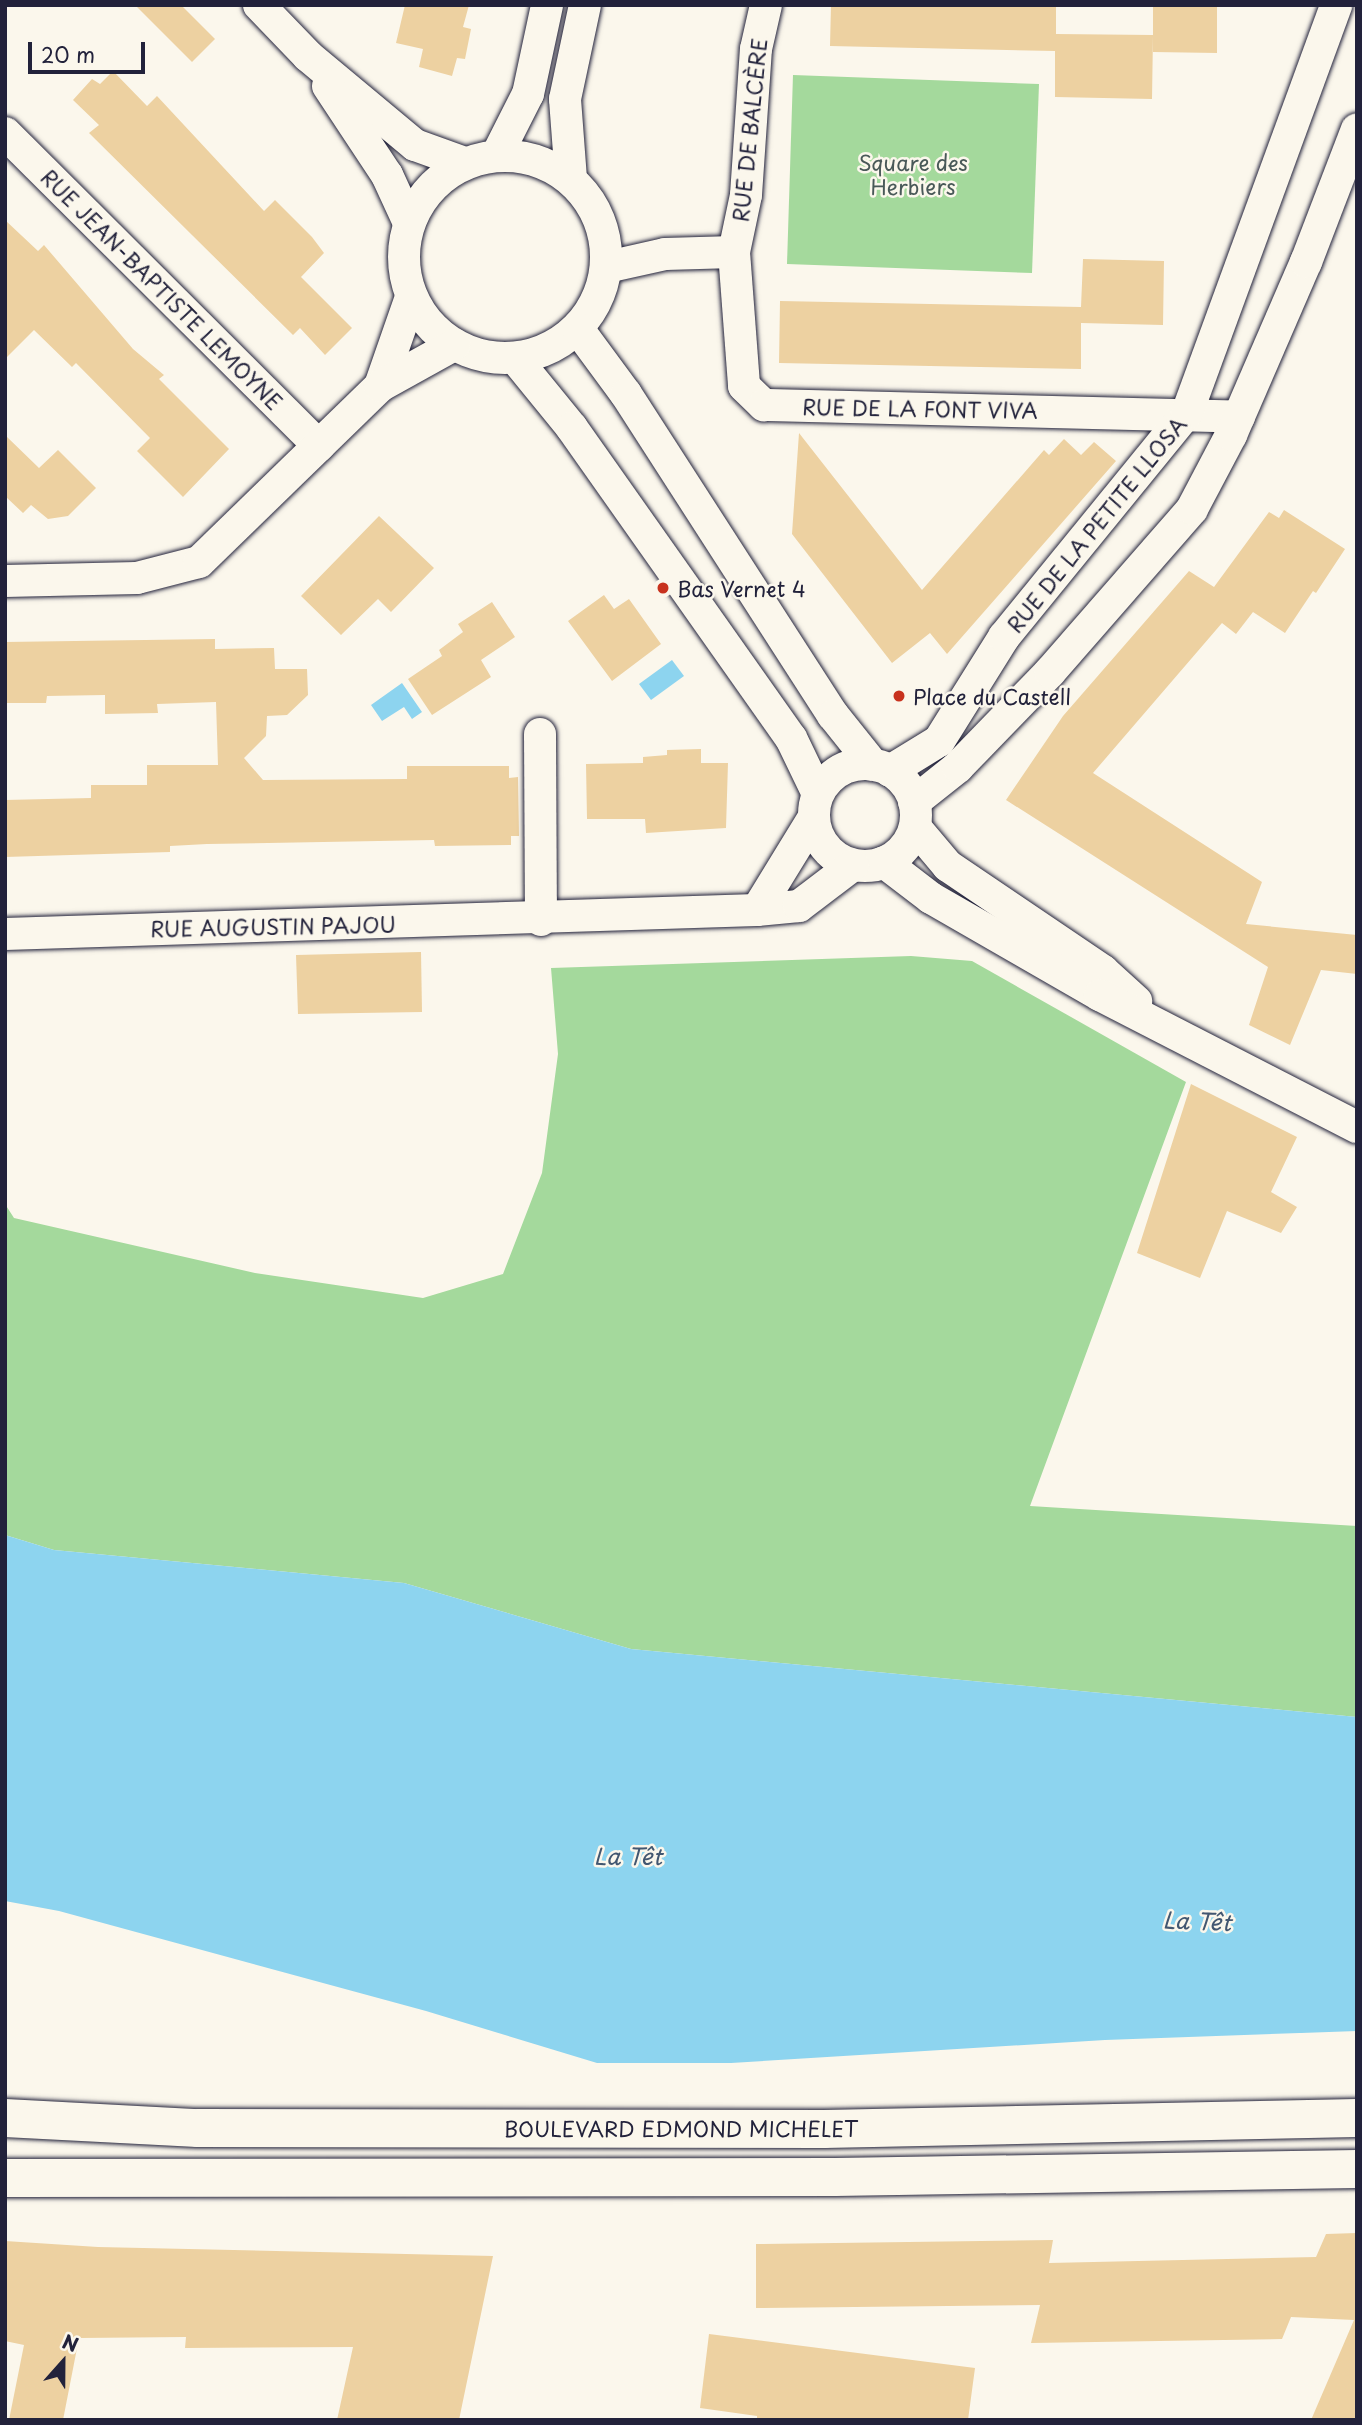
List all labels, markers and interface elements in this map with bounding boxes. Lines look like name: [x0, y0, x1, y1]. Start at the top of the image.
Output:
scale bar: [32, 28, 149, 72]
street label: RUE DE BALCÈRE: [727, 36, 771, 224]
text: 20 m: [41, 38, 95, 70]
park label: Square des Herbiers: [858, 149, 968, 199]
street label: RUE JEAN-BAPTISTE LEMOYNE: [35, 162, 289, 416]
street label: RUE DE LA FONT VIVA: [801, 393, 1039, 423]
street label: RUE DE LA PETITE LLOSA: [1001, 411, 1191, 637]
place label: Bas Vernet 4: [677, 575, 808, 601]
marker: Bas Vernet 4: [655, 580, 671, 596]
place label: Place du Castell: [913, 683, 1074, 709]
marker: Place du Castell: [891, 688, 907, 704]
street label: RUE AUGUSTIN PAJOU: [149, 911, 397, 941]
water label: La Têt: [593, 1842, 663, 1870]
water label: La Têt: [1162, 1906, 1232, 1936]
street label: BOULEVARD EDMOND MICHELET: [503, 2115, 859, 2141]
north arrow: [28, 2327, 98, 2397]
text: N: [58, 2327, 83, 2358]

